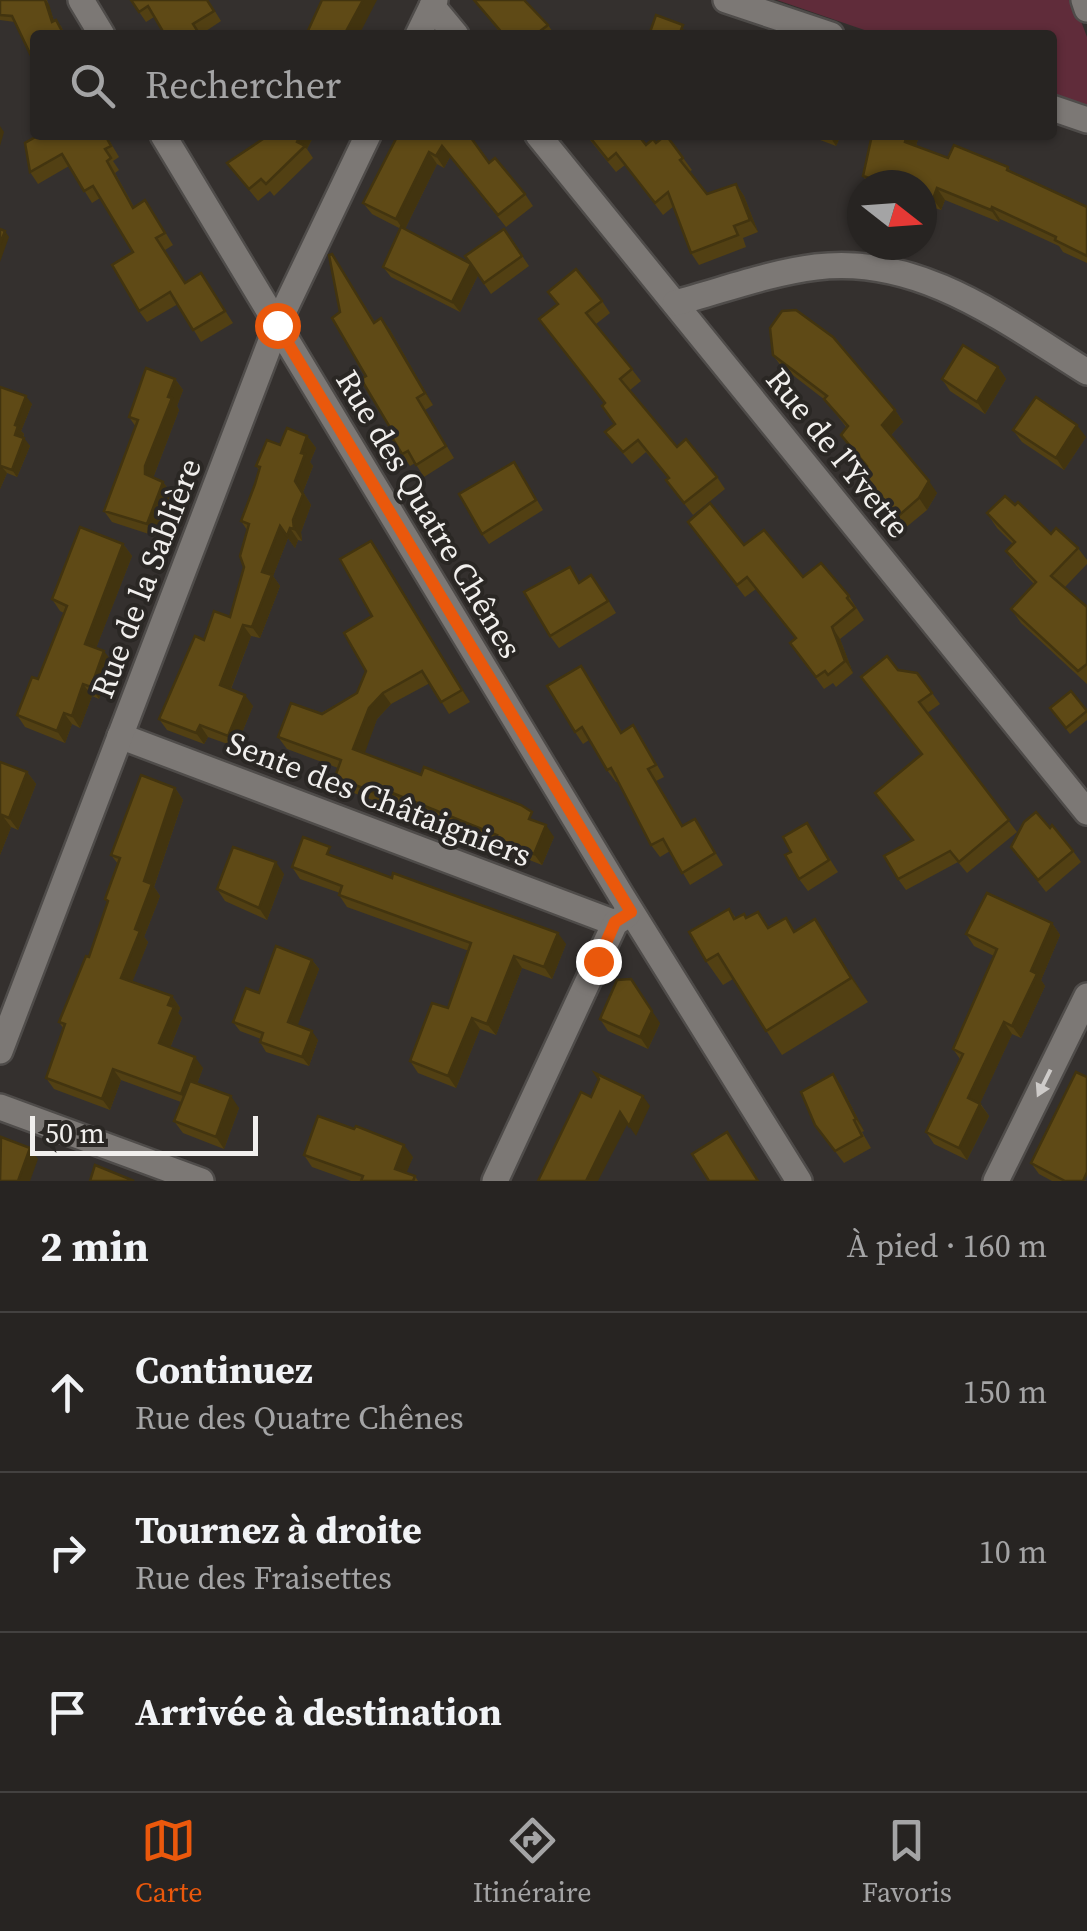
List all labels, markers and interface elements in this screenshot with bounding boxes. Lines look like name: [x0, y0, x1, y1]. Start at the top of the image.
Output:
search box: [30, 30, 1057, 140]
icon: search: [65, 58, 120, 113]
text: Rechercher: [145, 59, 341, 111]
north arrow: [847, 170, 937, 260]
route start: [255, 303, 301, 349]
street label: Rue de l'Yvette: [756, 359, 920, 547]
street label: Rue des Quatre Chênes: [325, 362, 533, 666]
street label: Rue de la Sablière: [80, 452, 212, 704]
street label: Sente des Châtaigniers: [220, 721, 538, 877]
route end: [576, 939, 622, 985]
one-way arrow: [1036, 1069, 1053, 1098]
scale bar: [30, 1111, 258, 1156]
text: 50 m: [45, 1114, 105, 1152]
text: 2 min: [40, 1217, 149, 1275]
text: À pied · 160 m: [847, 1224, 1047, 1268]
text: Continuez: [135, 1344, 313, 1396]
icon: ahead: [40, 1365, 95, 1420]
text: 150 m: [963, 1370, 1047, 1414]
text: Rue des Quatre Chênes: [135, 1396, 464, 1440]
text: Tournez à droite: [135, 1504, 422, 1556]
icon: right: [40, 1525, 95, 1580]
text: 10 m: [979, 1530, 1047, 1574]
text: Rue des Fraisettes: [135, 1556, 392, 1600]
icon: arrive: [40, 1685, 95, 1740]
text: Arrivée à destination: [135, 1686, 502, 1738]
tab: Carte: [135, 1813, 203, 1911]
tab: Itinéraire: [473, 1813, 592, 1911]
tab: Favoris: [862, 1813, 952, 1911]

